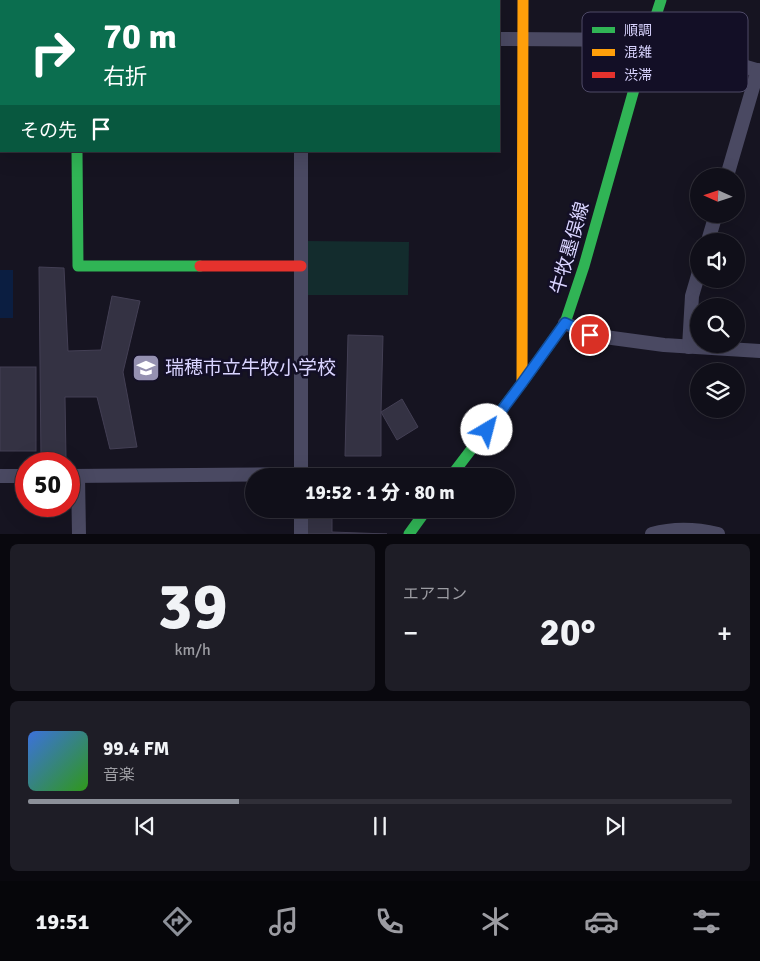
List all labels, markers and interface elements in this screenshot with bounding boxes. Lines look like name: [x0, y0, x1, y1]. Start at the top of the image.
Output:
legend: [582, 12, 748, 92]
text: 70 m: [103, 15, 177, 58]
icon: right: [20, 20, 85, 85]
text: 順調: [624, 22, 652, 39]
text: 混雑: [624, 44, 652, 61]
text: 右折: [103, 63, 147, 90]
text: 渋滞: [624, 67, 652, 84]
icon: arrive: [87, 115, 115, 143]
text: その先: [20, 119, 77, 143]
north arrow: [690, 168, 745, 222]
map controls: [690, 168, 745, 418]
street label: 牛牧墨俣線: [545, 199, 595, 297]
button: sound: [690, 233, 745, 288]
button: search: [690, 298, 745, 353]
pin: [569, 314, 611, 356]
icon: arrive: [576, 321, 604, 349]
school or university icon: 瑞穂市立牛牧小学校: [131, 353, 161, 383]
place label: 瑞穂市立牛牧小学校: [165, 356, 336, 380]
button: layers: [690, 363, 745, 418]
position arrow: [460, 403, 512, 455]
speed limit sign: 50: [15, 452, 80, 517]
text: 19:52 · 1 分 · 80 m: [305, 481, 455, 505]
text: 39: [157, 567, 228, 647]
text: エアコン: [403, 584, 467, 604]
text: 20°: [539, 609, 596, 656]
text: −: [403, 616, 418, 650]
text: +: [717, 616, 732, 650]
text: km/h: [174, 640, 211, 660]
text: 99.4 FM: [103, 737, 169, 761]
text: 音楽: [103, 765, 135, 785]
icon: previous: [131, 812, 159, 840]
icon: pause: [366, 812, 394, 840]
icon: next: [601, 812, 629, 840]
icon: directions: [160, 904, 195, 939]
icon: music: [266, 904, 301, 939]
icon: phone: [372, 904, 407, 939]
icon: climate: [478, 904, 513, 939]
icon: car: [584, 904, 619, 939]
icon: filters: [689, 904, 724, 939]
text: 19:51: [35, 908, 89, 935]

